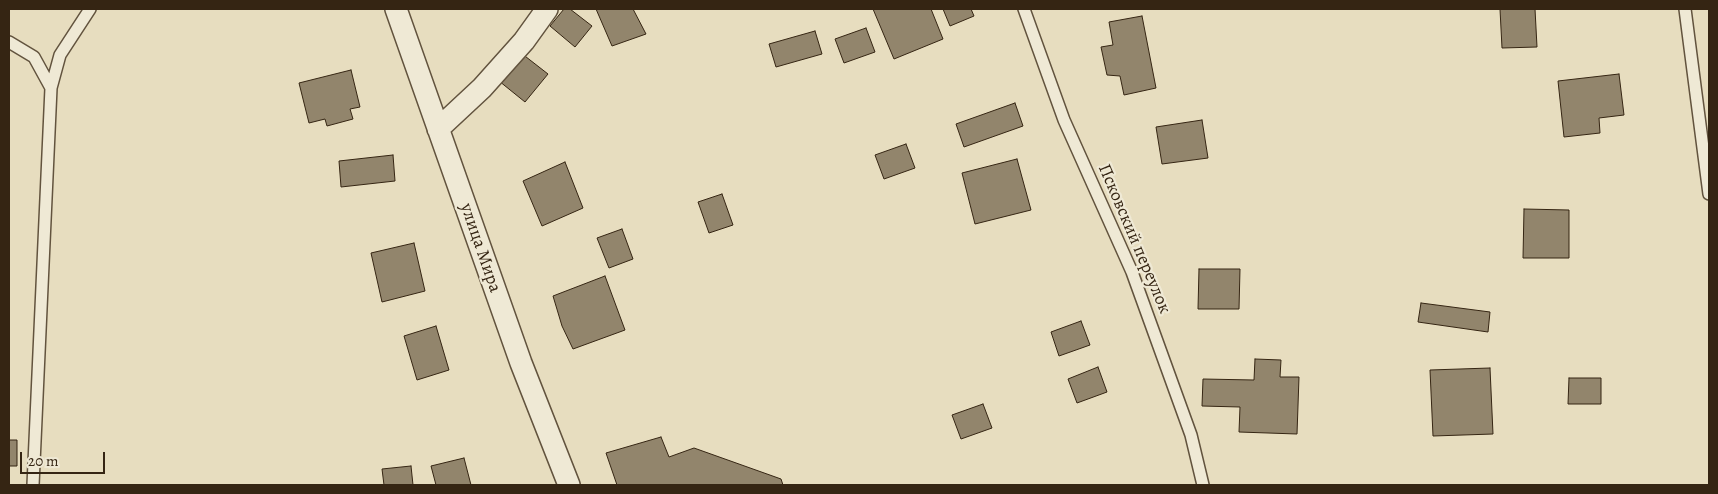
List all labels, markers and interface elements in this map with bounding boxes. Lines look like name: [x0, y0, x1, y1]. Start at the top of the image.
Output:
street label: Псковский переулок: [1093, 161, 1175, 317]
street label: улица Мира: [455, 201, 505, 295]
scale bar: [22, 442, 108, 474]
text: 20 m: [28, 451, 59, 471]

